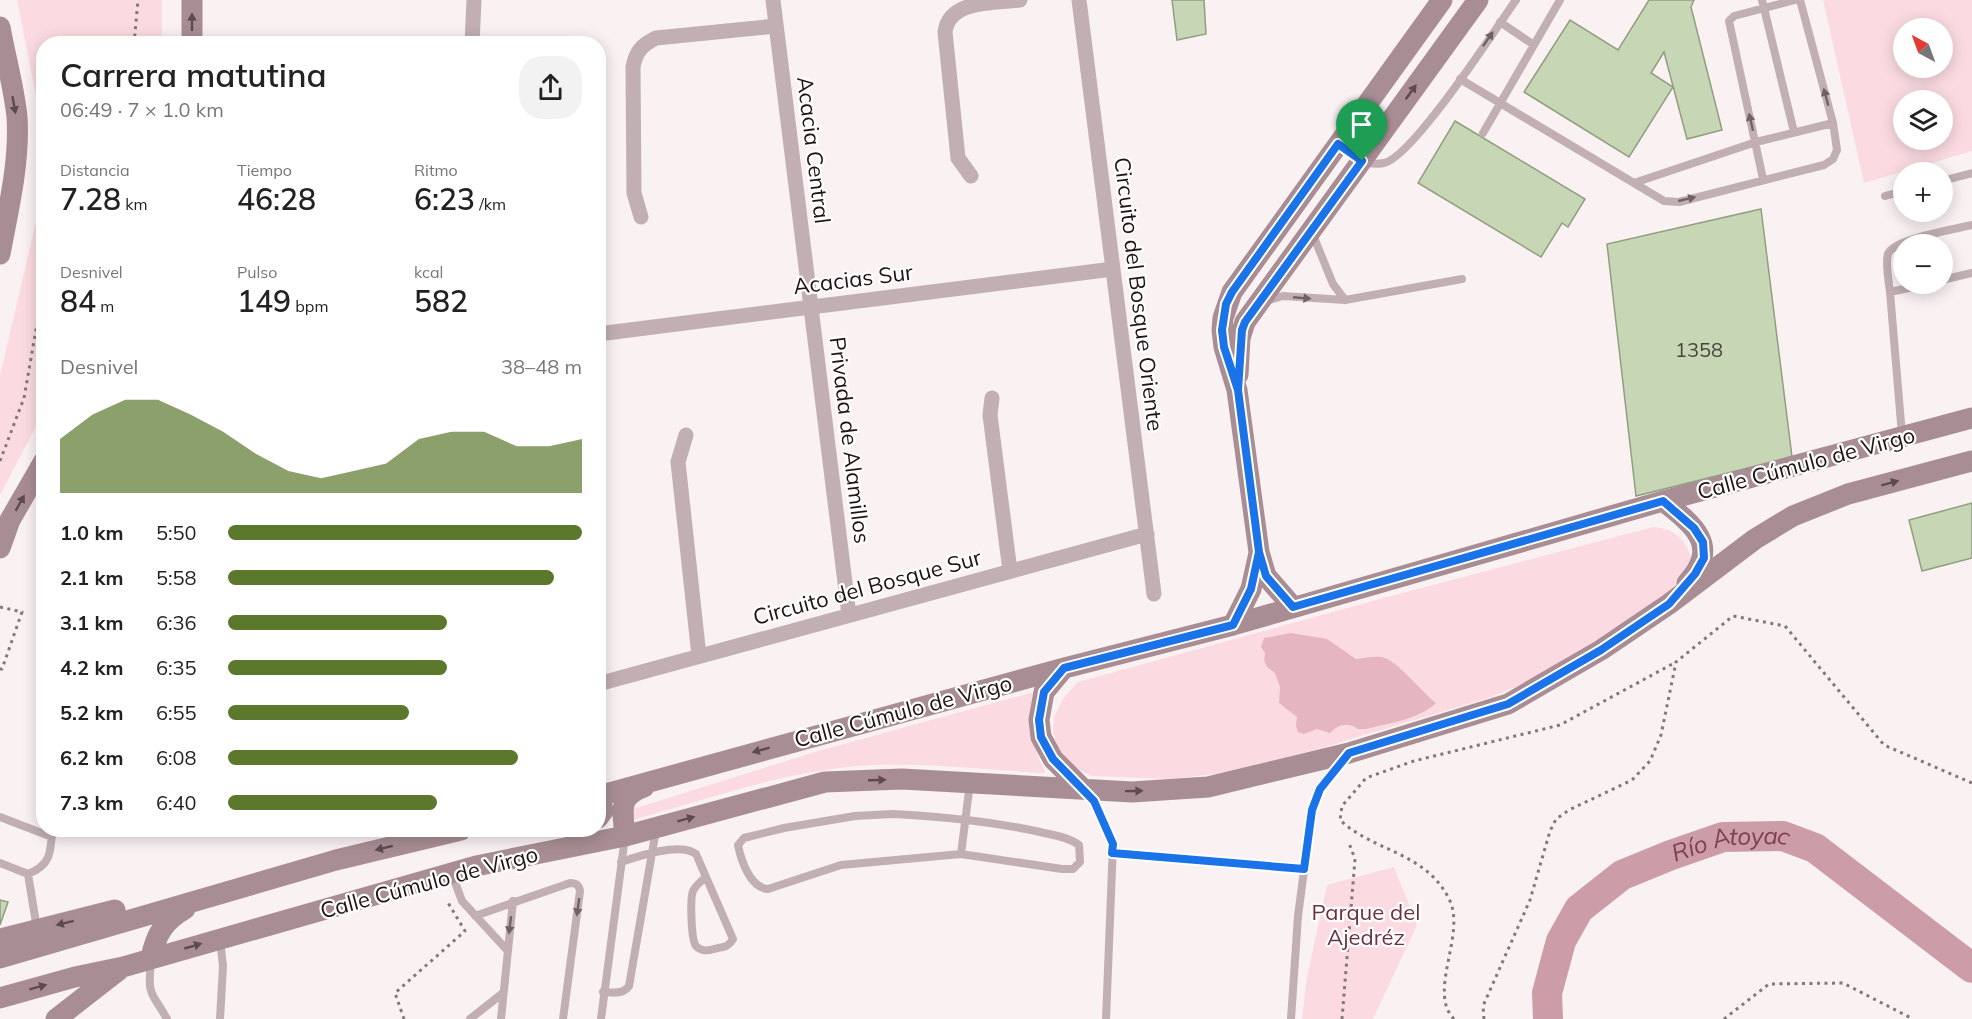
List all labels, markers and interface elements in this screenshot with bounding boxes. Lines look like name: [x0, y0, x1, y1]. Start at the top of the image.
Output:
one-way arrow: [187, 12, 197, 31]
north arrow: [1893, 18, 1953, 78]
map controls: [1893, 18, 1953, 294]
one-way arrow: [1482, 32, 1494, 48]
text: Carrera matutina: [60, 54, 327, 95]
button: share: [519, 56, 582, 119]
street label: Acacia Central: [791, 75, 837, 225]
one-way arrow: [1405, 85, 1417, 100]
one-way arrow: [1821, 88, 1830, 106]
button: layers: [1893, 90, 1953, 150]
one-way arrow: [10, 96, 19, 115]
text: 06:49 · 7 × 1.0 km: [60, 97, 224, 122]
pin: [1336, 99, 1387, 161]
icon: arrive: [1345, 108, 1378, 141]
one-way arrow: [1746, 113, 1756, 131]
street label: Circuito del Bosque Oriente: [1108, 155, 1170, 433]
text: Distancia: [60, 160, 130, 180]
text: Tiempo: [237, 160, 292, 180]
text: Ritmo: [414, 160, 458, 180]
button: +: [1893, 162, 1953, 222]
text: 7.28: [60, 180, 121, 218]
text: 46:28: [237, 180, 316, 218]
text: 6:23: [414, 180, 475, 218]
text: km: [121, 194, 148, 214]
text: /km: [475, 194, 506, 214]
one-way arrow: [1678, 194, 1696, 204]
button: −: [1893, 234, 1953, 294]
street label: Acacias Sur: [792, 258, 914, 300]
text: Desnivel: [60, 262, 123, 282]
text: Pulso: [237, 262, 277, 282]
text: kcal: [414, 262, 443, 282]
text: 84: [60, 282, 96, 320]
text: 149: [237, 282, 291, 320]
text: 582: [414, 282, 468, 320]
one-way arrow: [1292, 293, 1311, 303]
text: m: [96, 296, 114, 316]
text: bpm: [291, 296, 328, 316]
street label: Privada de Alamillos: [823, 335, 877, 545]
house number: 1358: [1675, 337, 1723, 362]
text: Desnivel: [60, 354, 138, 379]
text: 38–48 m: [501, 354, 582, 379]
street label: Calle Cúmulo de Virgo: [1694, 420, 1918, 506]
one-way arrow: [1882, 478, 1900, 487]
one-way arrow: [15, 495, 25, 512]
text: 1.0 km: [60, 520, 123, 545]
text: 5:50: [156, 520, 197, 545]
street label: Circuito del Bosque Sur: [750, 543, 984, 631]
text: 2.1 km: [60, 565, 123, 590]
text: 5:58: [156, 565, 197, 590]
text: 3.1 km: [60, 610, 123, 635]
text: 6:36: [156, 610, 197, 635]
text: 4.2 km: [60, 655, 123, 680]
text: 6:35: [156, 655, 197, 680]
street label: Calle Cúmulo de Virgo: [791, 668, 1015, 754]
text: 5.2 km: [60, 700, 123, 725]
text: 6:55: [156, 700, 197, 725]
text: 6.2 km: [60, 745, 123, 770]
text: 6:08: [156, 745, 197, 770]
one-way arrow: [752, 746, 770, 755]
one-way arrow: [867, 775, 886, 784]
one-way arrow: [1125, 786, 1144, 796]
text: 7.3 km: [60, 790, 123, 815]
text: 6:40: [156, 790, 197, 815]
one-way arrow: [678, 814, 696, 823]
water label: Río Atoyac: [1667, 819, 1795, 868]
street label: Calle Cúmulo de Virgo: [317, 839, 541, 925]
one-way arrow: [375, 844, 393, 854]
one-way arrow: [573, 897, 582, 916]
park label: Parque del Ajedréz: [1312, 898, 1420, 951]
one-way arrow: [506, 916, 515, 935]
one-way arrow: [56, 918, 74, 928]
one-way arrow: [184, 941, 202, 950]
one-way arrow: [29, 982, 47, 991]

